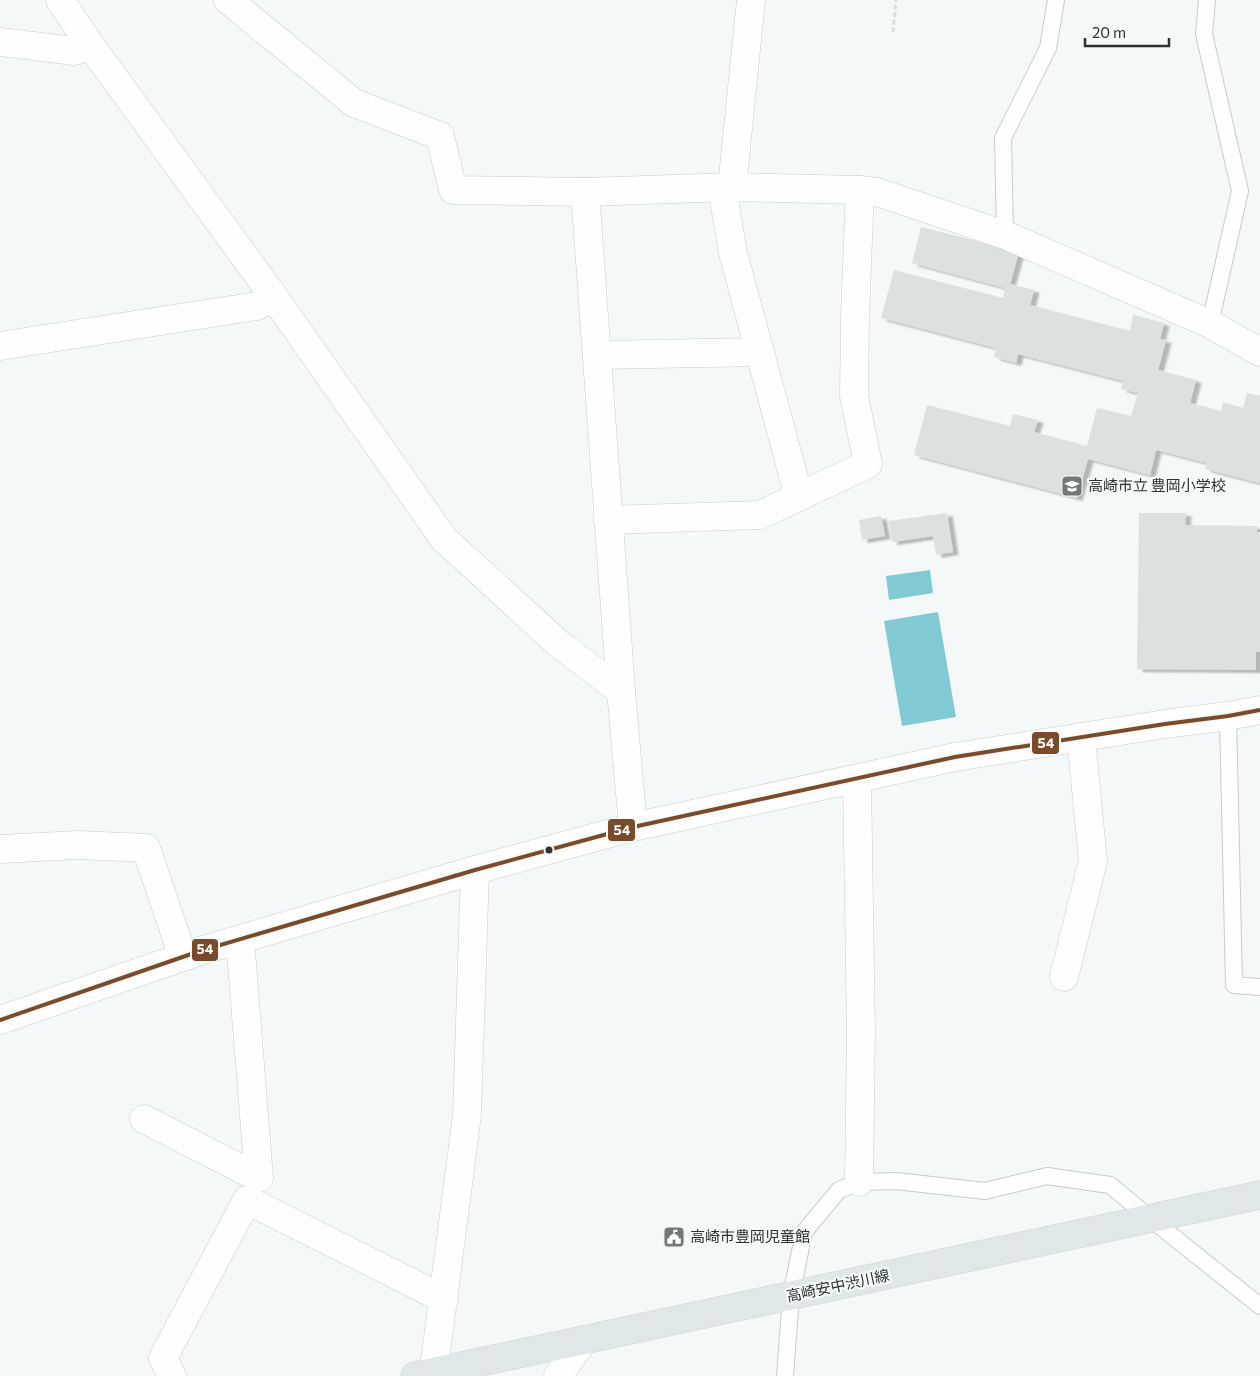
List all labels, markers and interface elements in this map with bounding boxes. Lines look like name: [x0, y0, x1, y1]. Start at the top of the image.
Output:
scale bar: [1085, 15, 1169, 47]
text: 20 m: [1092, 23, 1126, 41]
school or university icon: 高崎市立 豊岡小学校: [1060, 474, 1084, 498]
place label: 高崎市立 豊岡小学校: [1088, 476, 1226, 494]
line badge: 54: [1031, 731, 1060, 755]
text: 54: [1038, 734, 1055, 751]
line badge: 54: [607, 818, 636, 842]
text: 54: [614, 821, 631, 838]
unlabelled marker: [544, 845, 554, 855]
line badge: 54: [191, 938, 219, 962]
text: 54: [197, 940, 214, 957]
public building icon: 高崎市豊岡児童館: [662, 1225, 686, 1249]
place label: 高崎市豊岡児童館: [690, 1227, 810, 1245]
street label: 高崎安中渋川線: [785, 1265, 891, 1305]

